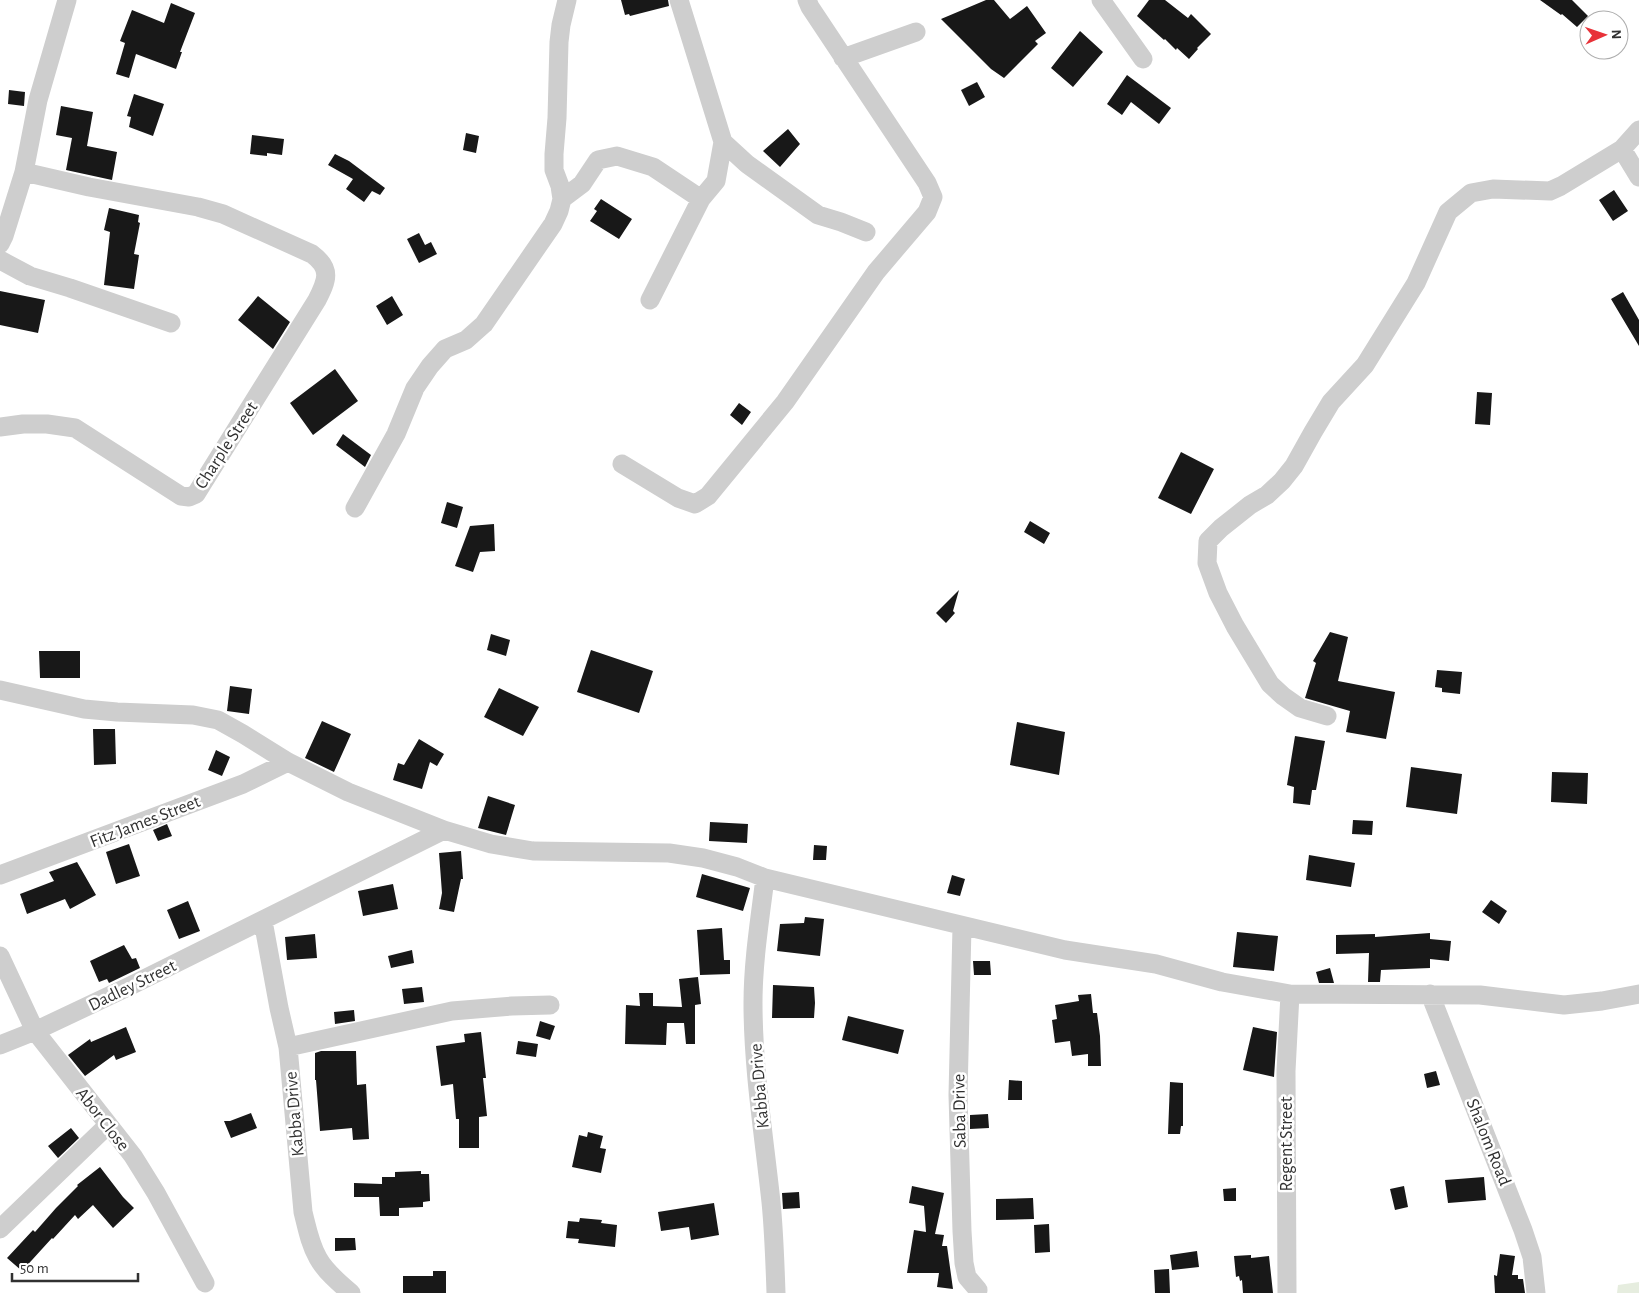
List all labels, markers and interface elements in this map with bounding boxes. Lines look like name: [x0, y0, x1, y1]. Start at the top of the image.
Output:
north arrow: [1579, 10, 1629, 60]
text: N: [1609, 29, 1623, 40]
street label: Charple Street: [192, 399, 262, 492]
street label: Fitz James Street: [88, 793, 203, 851]
street label: Dadley Street: [86, 957, 179, 1015]
street label: Kabba Drive: [747, 1043, 773, 1129]
street label: Kabba Drive: [282, 1071, 308, 1157]
street label: Saba Drive: [950, 1074, 970, 1148]
street label: Abor Close: [72, 1085, 132, 1155]
street label: Regent Street: [1278, 1096, 1296, 1191]
street label: Shalom Road: [1462, 1096, 1514, 1189]
scale bar: [12, 1250, 139, 1282]
text: 50 m: [20, 1261, 49, 1276]

